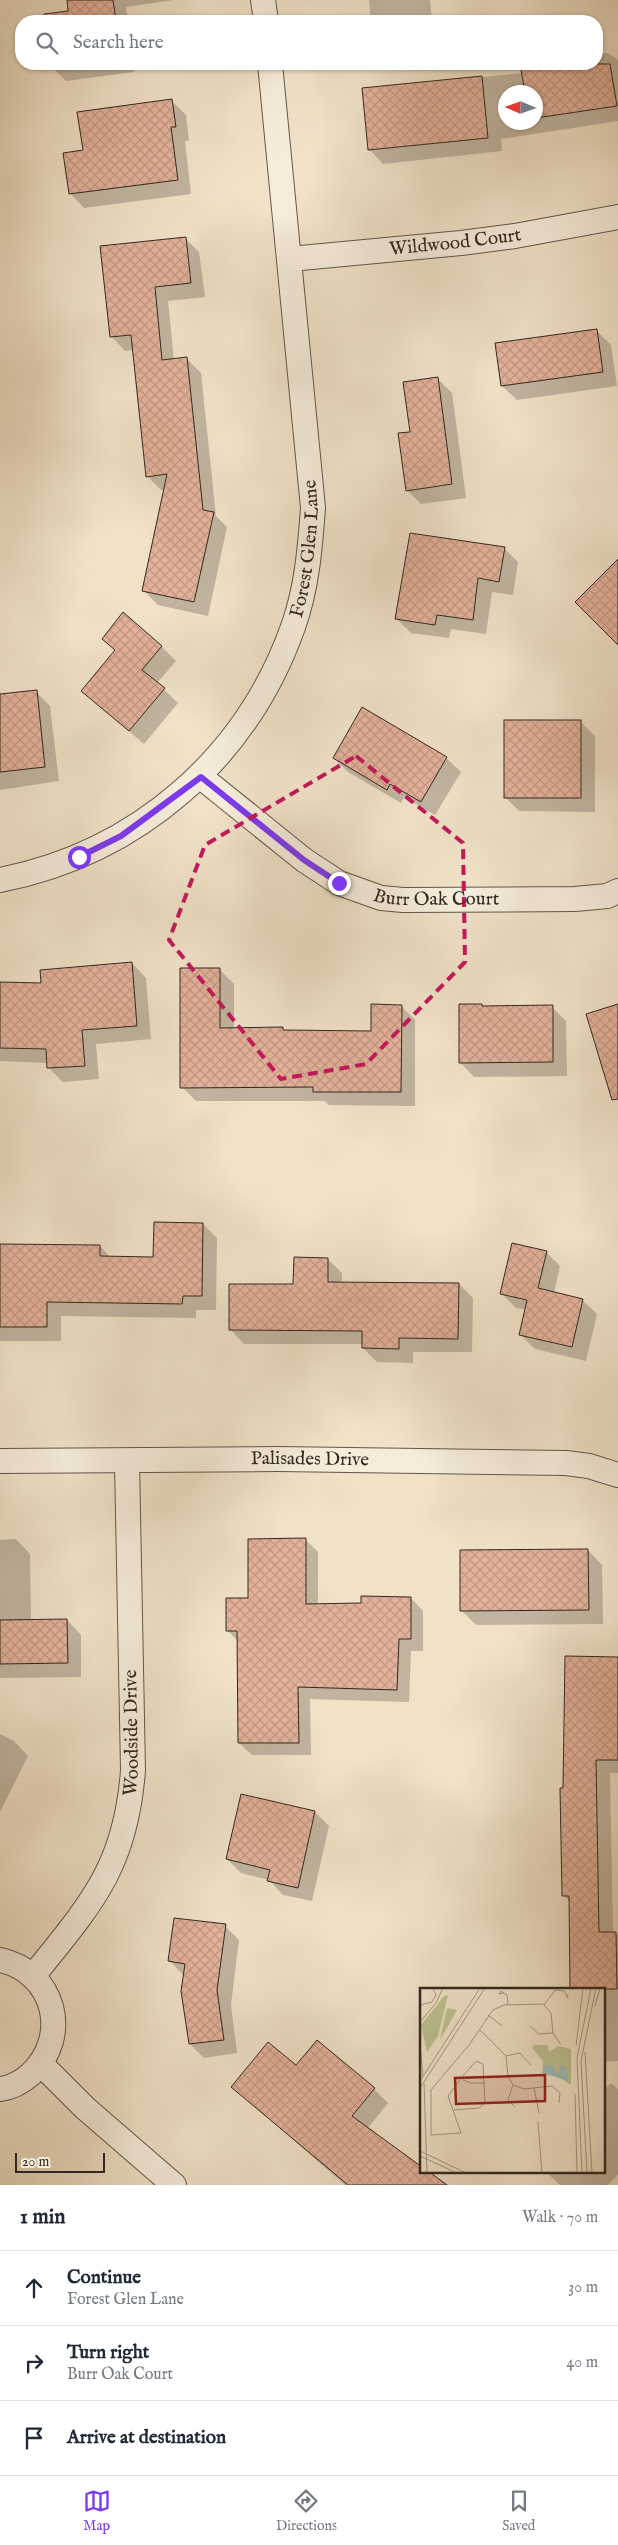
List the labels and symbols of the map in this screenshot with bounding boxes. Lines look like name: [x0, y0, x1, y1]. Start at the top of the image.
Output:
north arrow: [498, 85, 543, 130]
street label: Wildwood Court: [388, 223, 524, 262]
street label: Forest Glen Lane: [285, 478, 325, 621]
route start: [68, 846, 91, 869]
route end: [328, 872, 351, 895]
street label: Burr Oak Court: [370, 884, 500, 912]
street label: Palisades Drive: [251, 1447, 370, 1472]
street label: Woodside Drive: [118, 1669, 145, 1798]
inset map: [420, 1988, 606, 2172]
scale bar: [15, 2150, 105, 2173]

